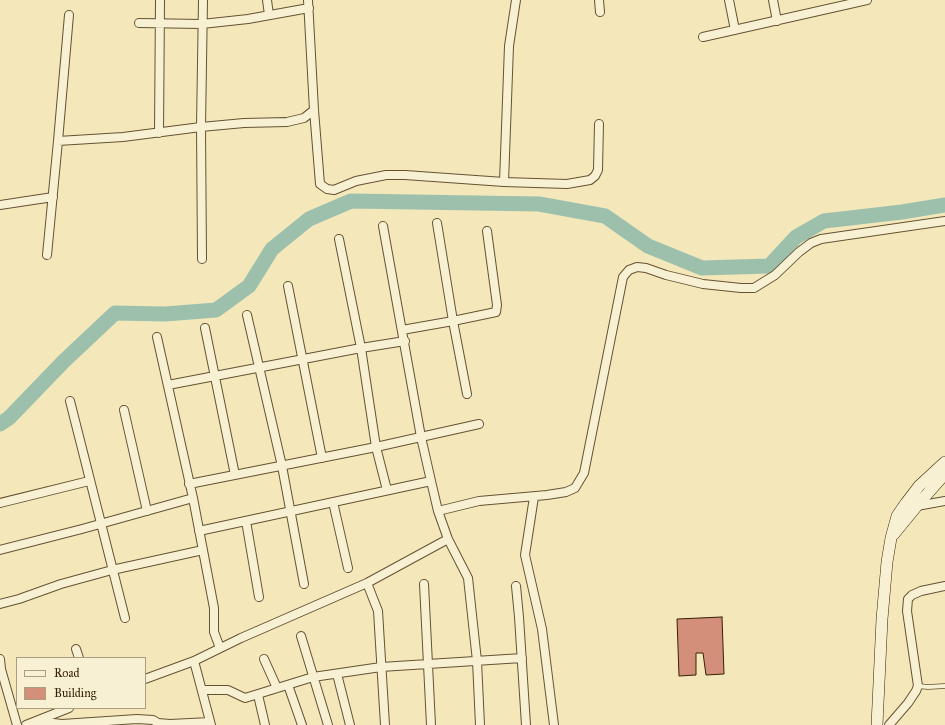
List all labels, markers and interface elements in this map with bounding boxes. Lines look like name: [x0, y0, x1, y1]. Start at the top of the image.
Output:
legend: [16, 657, 146, 709]
text: Road: [54, 666, 80, 680]
text: Building: [54, 686, 96, 700]

